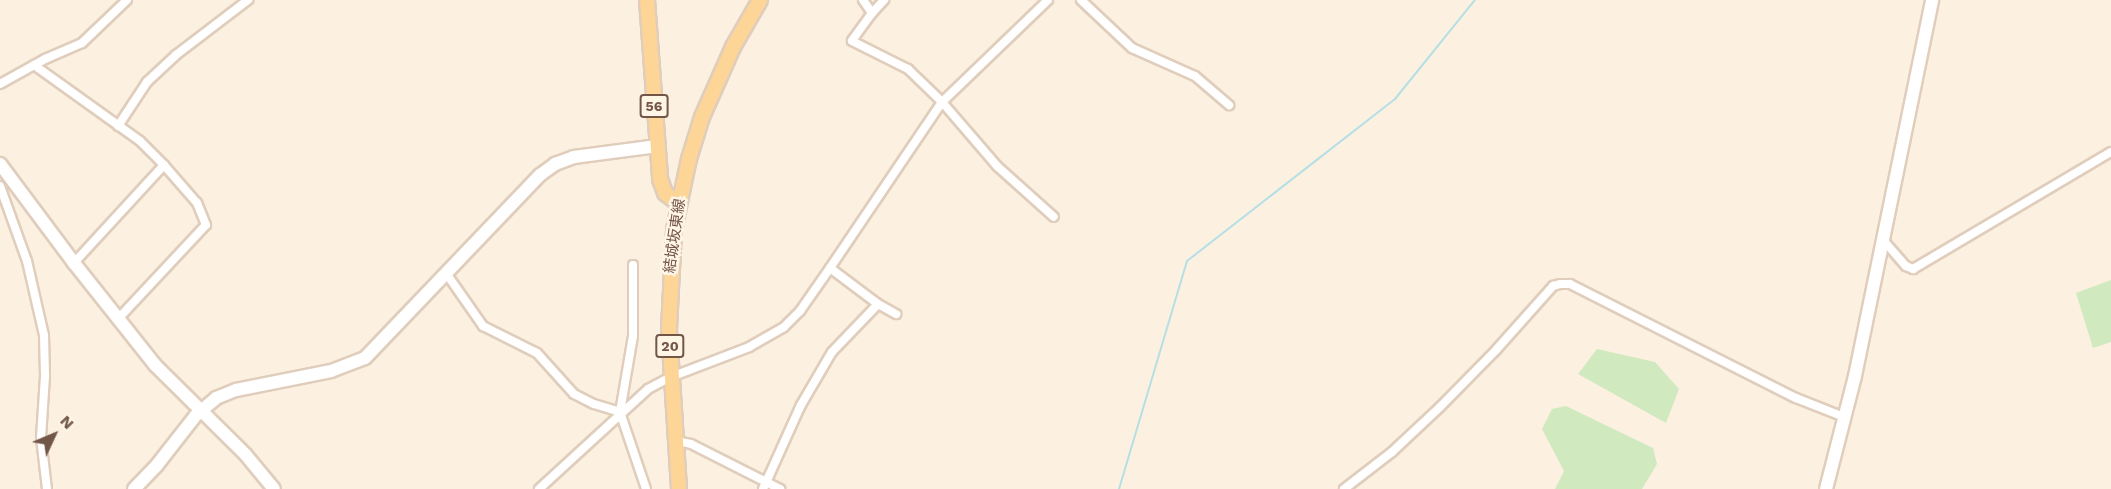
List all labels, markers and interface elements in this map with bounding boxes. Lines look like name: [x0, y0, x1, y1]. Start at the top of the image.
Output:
road number: 56: [639, 95, 669, 117]
street label: 結城坂東線: [661, 198, 689, 274]
road number: 20: [655, 335, 685, 357]
north arrow: [24, 405, 84, 465]
text: N: [56, 411, 78, 433]

